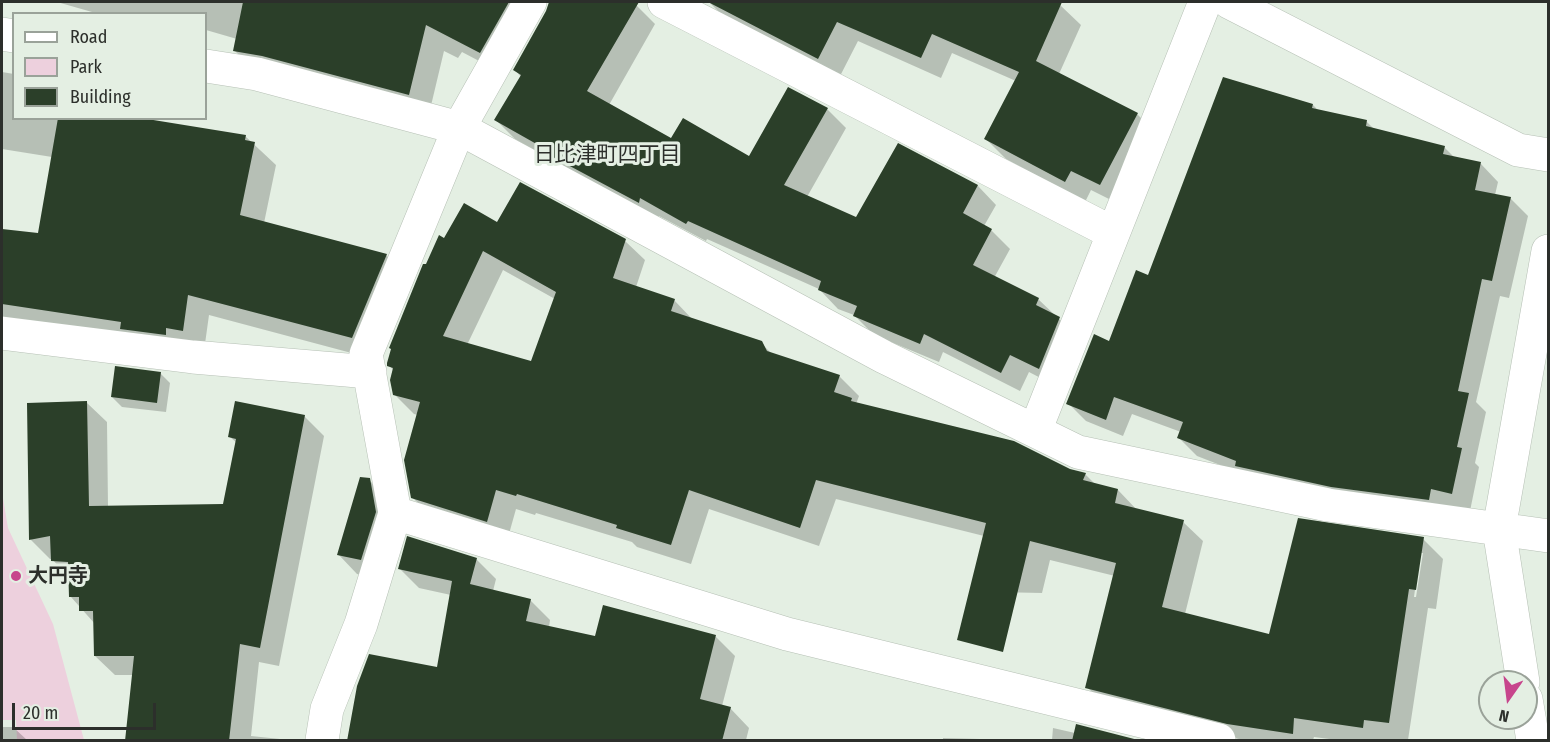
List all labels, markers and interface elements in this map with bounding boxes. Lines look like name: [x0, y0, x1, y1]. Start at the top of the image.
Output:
legend: [12, 12, 207, 120]
text: Road: [70, 26, 107, 48]
text: Park: [70, 56, 102, 78]
text: Building: [70, 86, 131, 108]
district label: 日比津町四丁目: [534, 142, 680, 168]
place label: 大円寺: [28, 564, 88, 588]
marker: 大円寺: [9, 569, 23, 583]
north arrow: [1478, 670, 1538, 730]
scale bar: [15, 691, 159, 729]
text: 20 m: [23, 702, 58, 724]
text: N: [1497, 706, 1511, 726]

